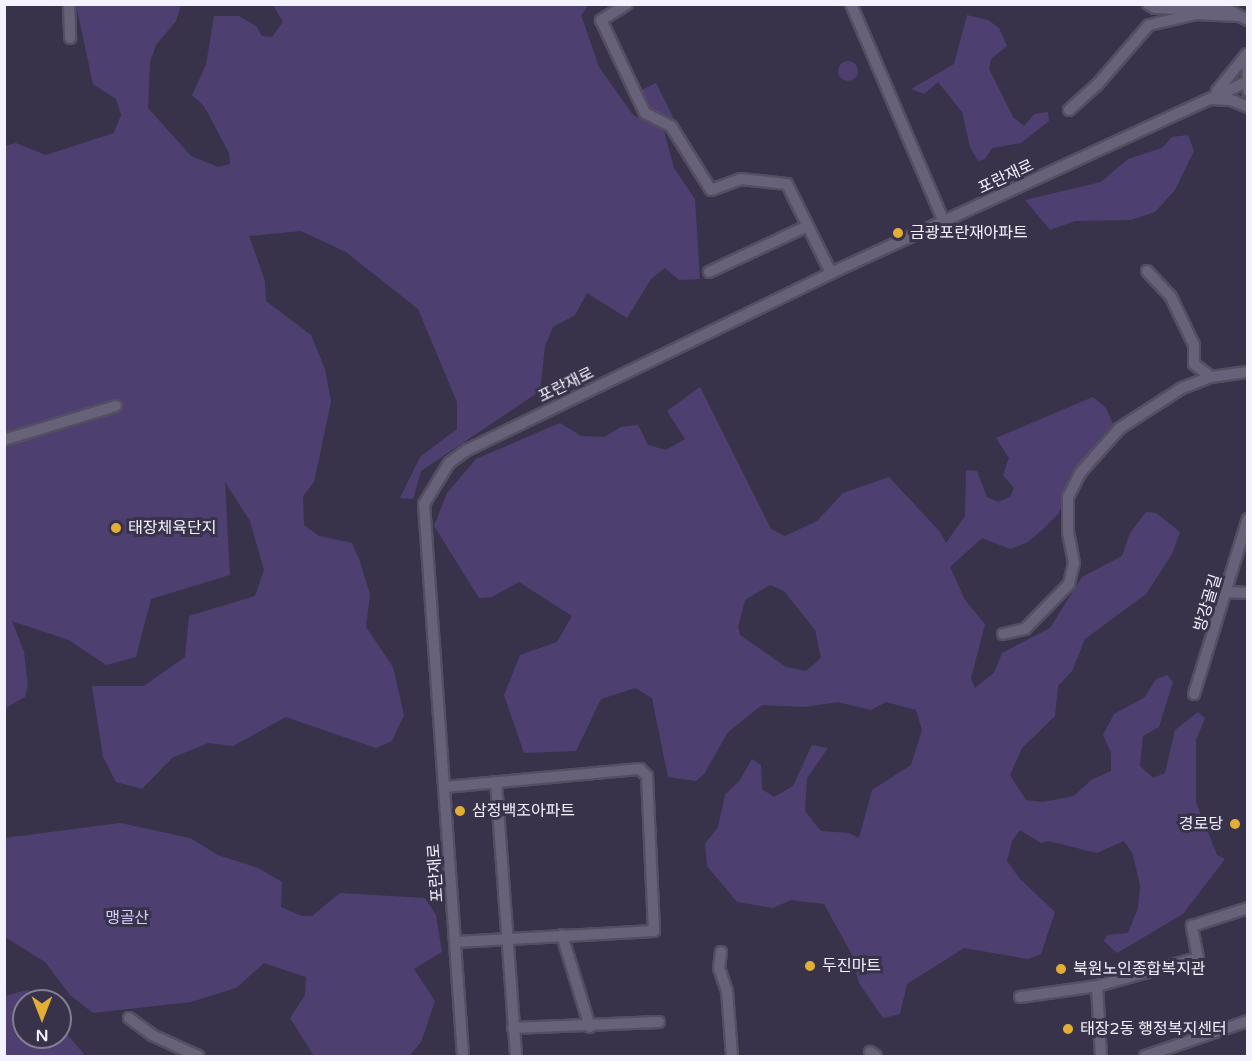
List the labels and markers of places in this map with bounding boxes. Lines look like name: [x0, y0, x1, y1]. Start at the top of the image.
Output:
place label: 금광포란재아파트: [910, 223, 1028, 243]
marker: 금광포란재아파트: [891, 226, 905, 240]
place label: 태장체육단지: [128, 518, 216, 538]
marker: 태장체육단지: [109, 521, 123, 535]
place label: 삼정백조아파트: [472, 801, 575, 821]
marker: 삼정백조아파트: [453, 804, 467, 818]
place label: 경로당: [1179, 814, 1223, 834]
marker: 경로당: [1228, 817, 1242, 831]
place label: 두진마트: [822, 956, 881, 976]
marker: 두진마트: [803, 959, 817, 973]
place label: 북원노인종합복지관: [1073, 959, 1205, 979]
marker: 북원노인종합복지관: [1054, 962, 1068, 976]
place label: 태장2동 행정복지센터: [1080, 1019, 1227, 1039]
marker: 태장2동 행정복지센터: [1061, 1022, 1075, 1036]

